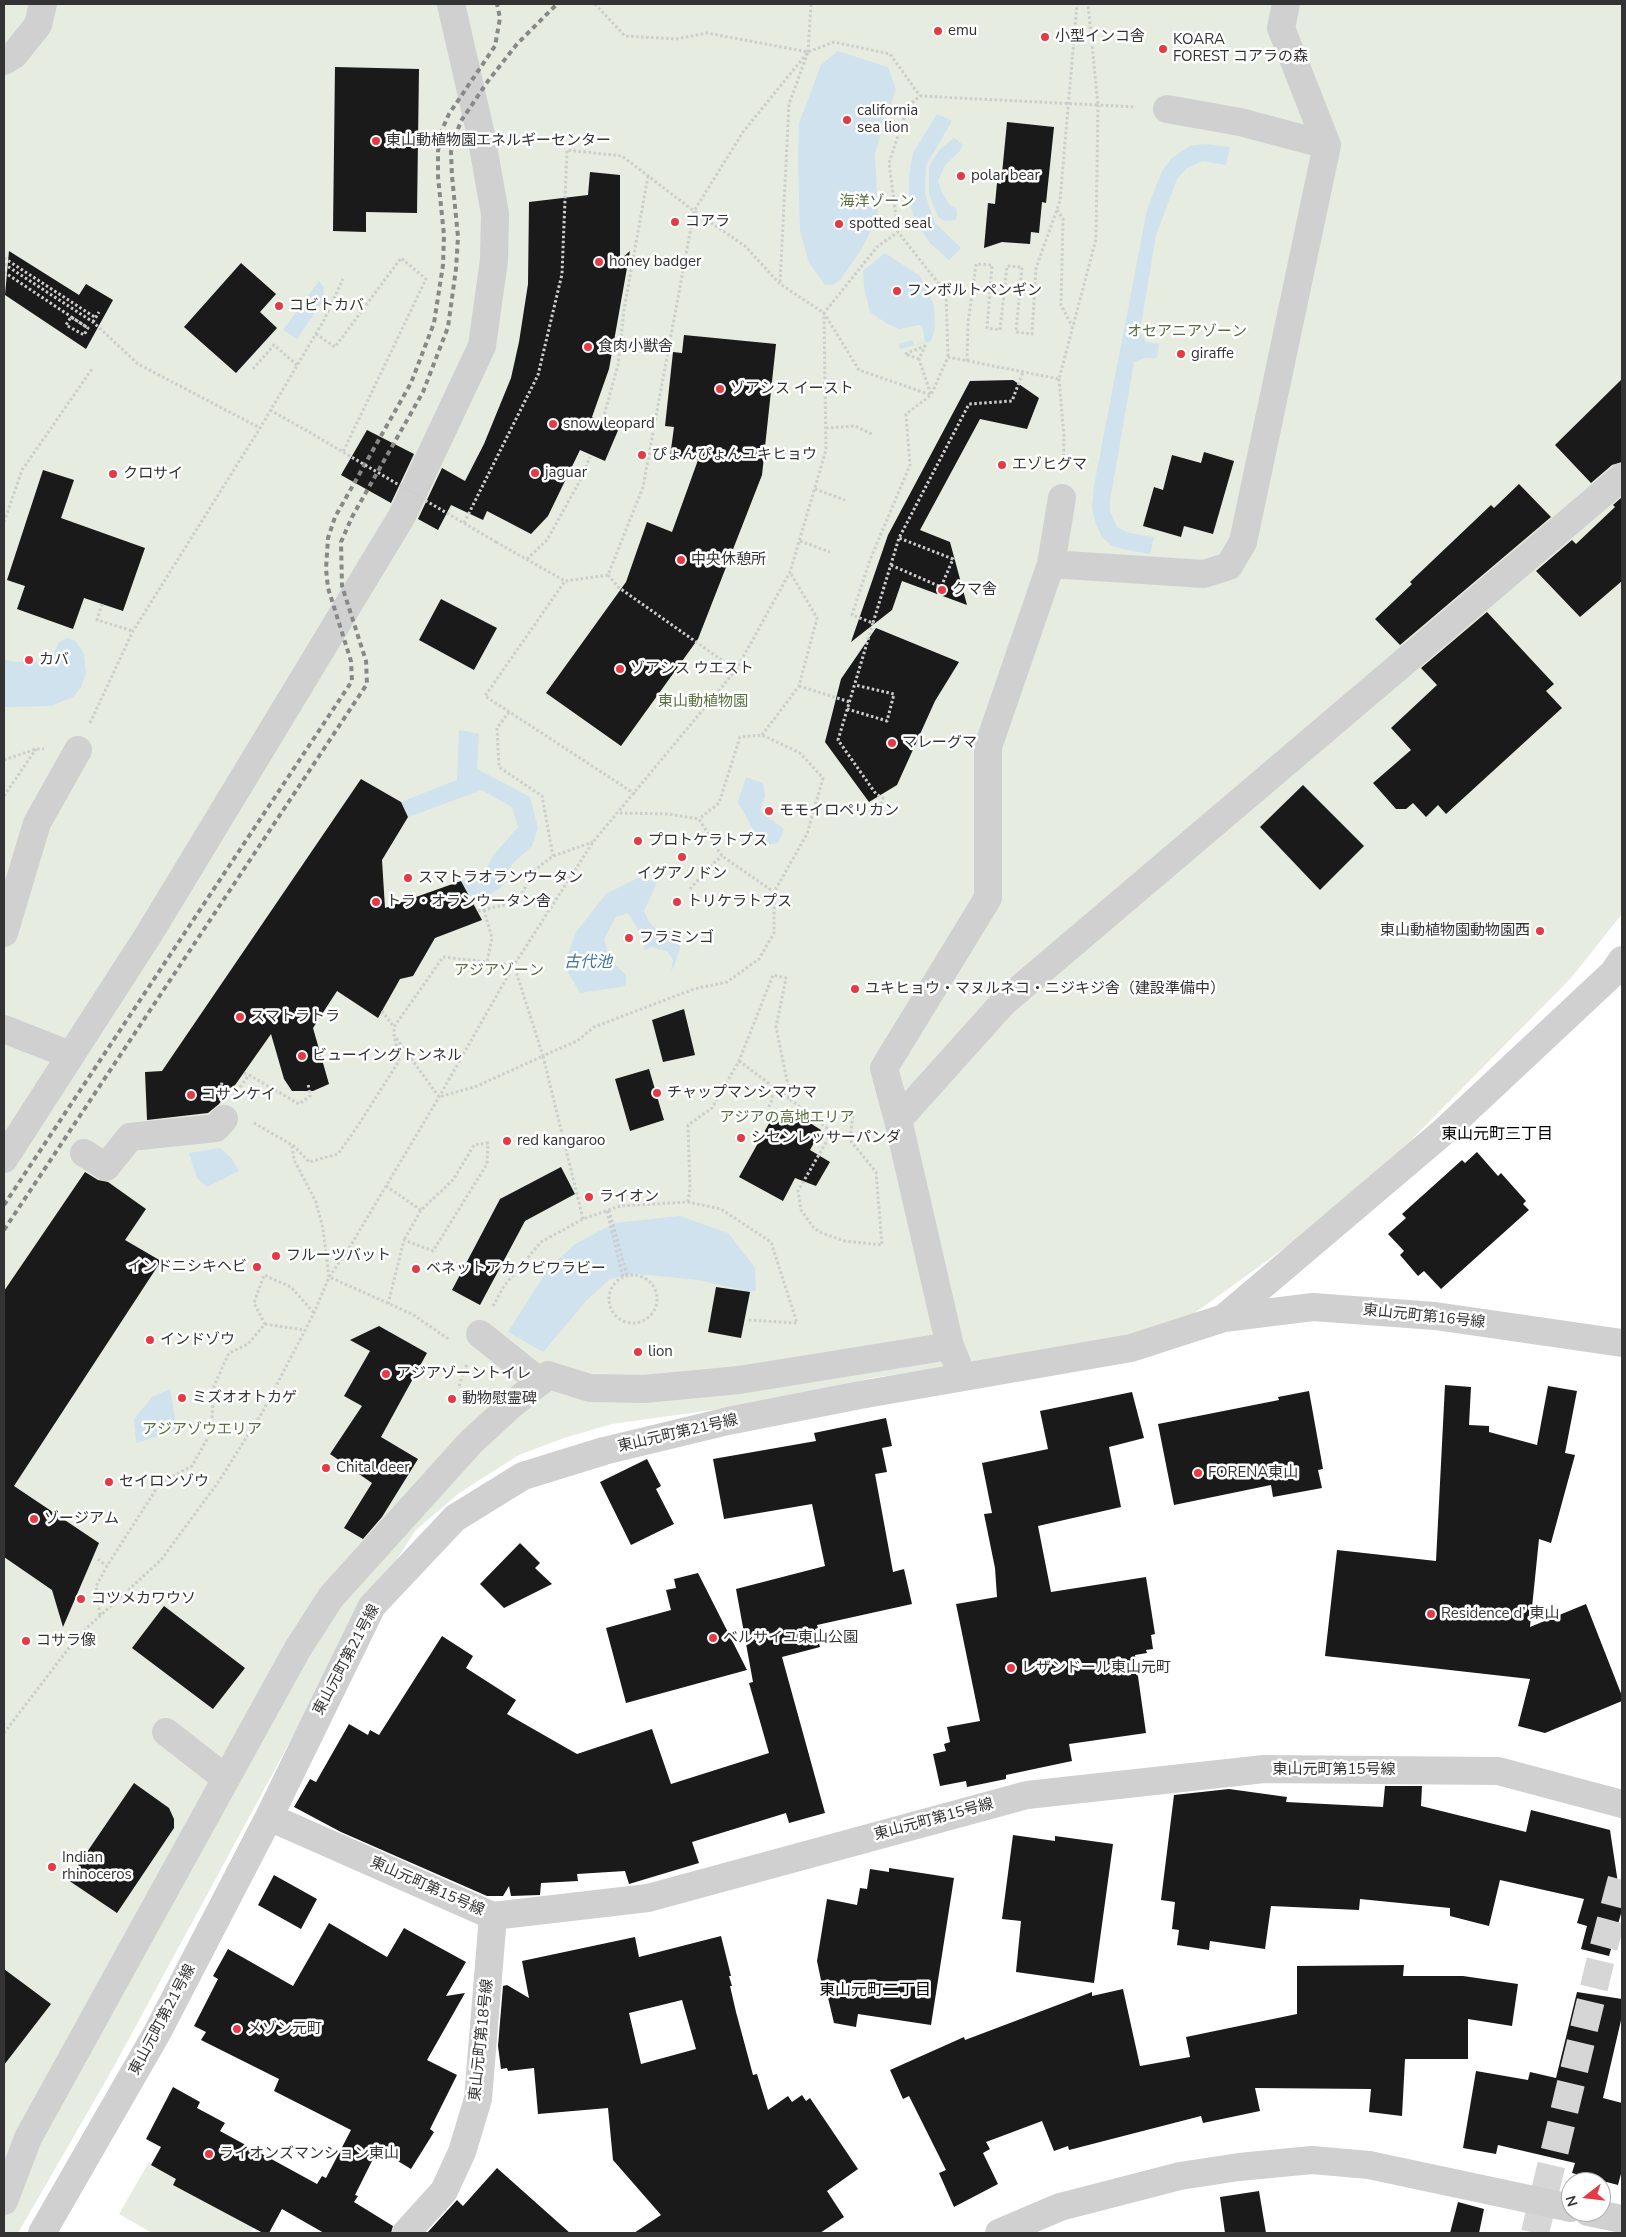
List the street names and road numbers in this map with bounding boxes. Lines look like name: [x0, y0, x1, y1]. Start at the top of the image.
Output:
street label: 東山元町第16号線: [1362, 1302, 1486, 1332]
street label: 東山元町第21号線: [616, 1411, 740, 1457]
street label: 東山元町第21号線: [310, 1601, 384, 1719]
street label: 東山元町第15号線: [1273, 1761, 1395, 1779]
street label: 東山元町第15号線: [872, 1795, 996, 1845]
street label: 東山元町第15号線: [367, 1854, 487, 1920]
street label: 東山元町第21号線: [126, 1961, 200, 2079]
street label: 東山元町第18号線: [467, 1978, 497, 2102]

